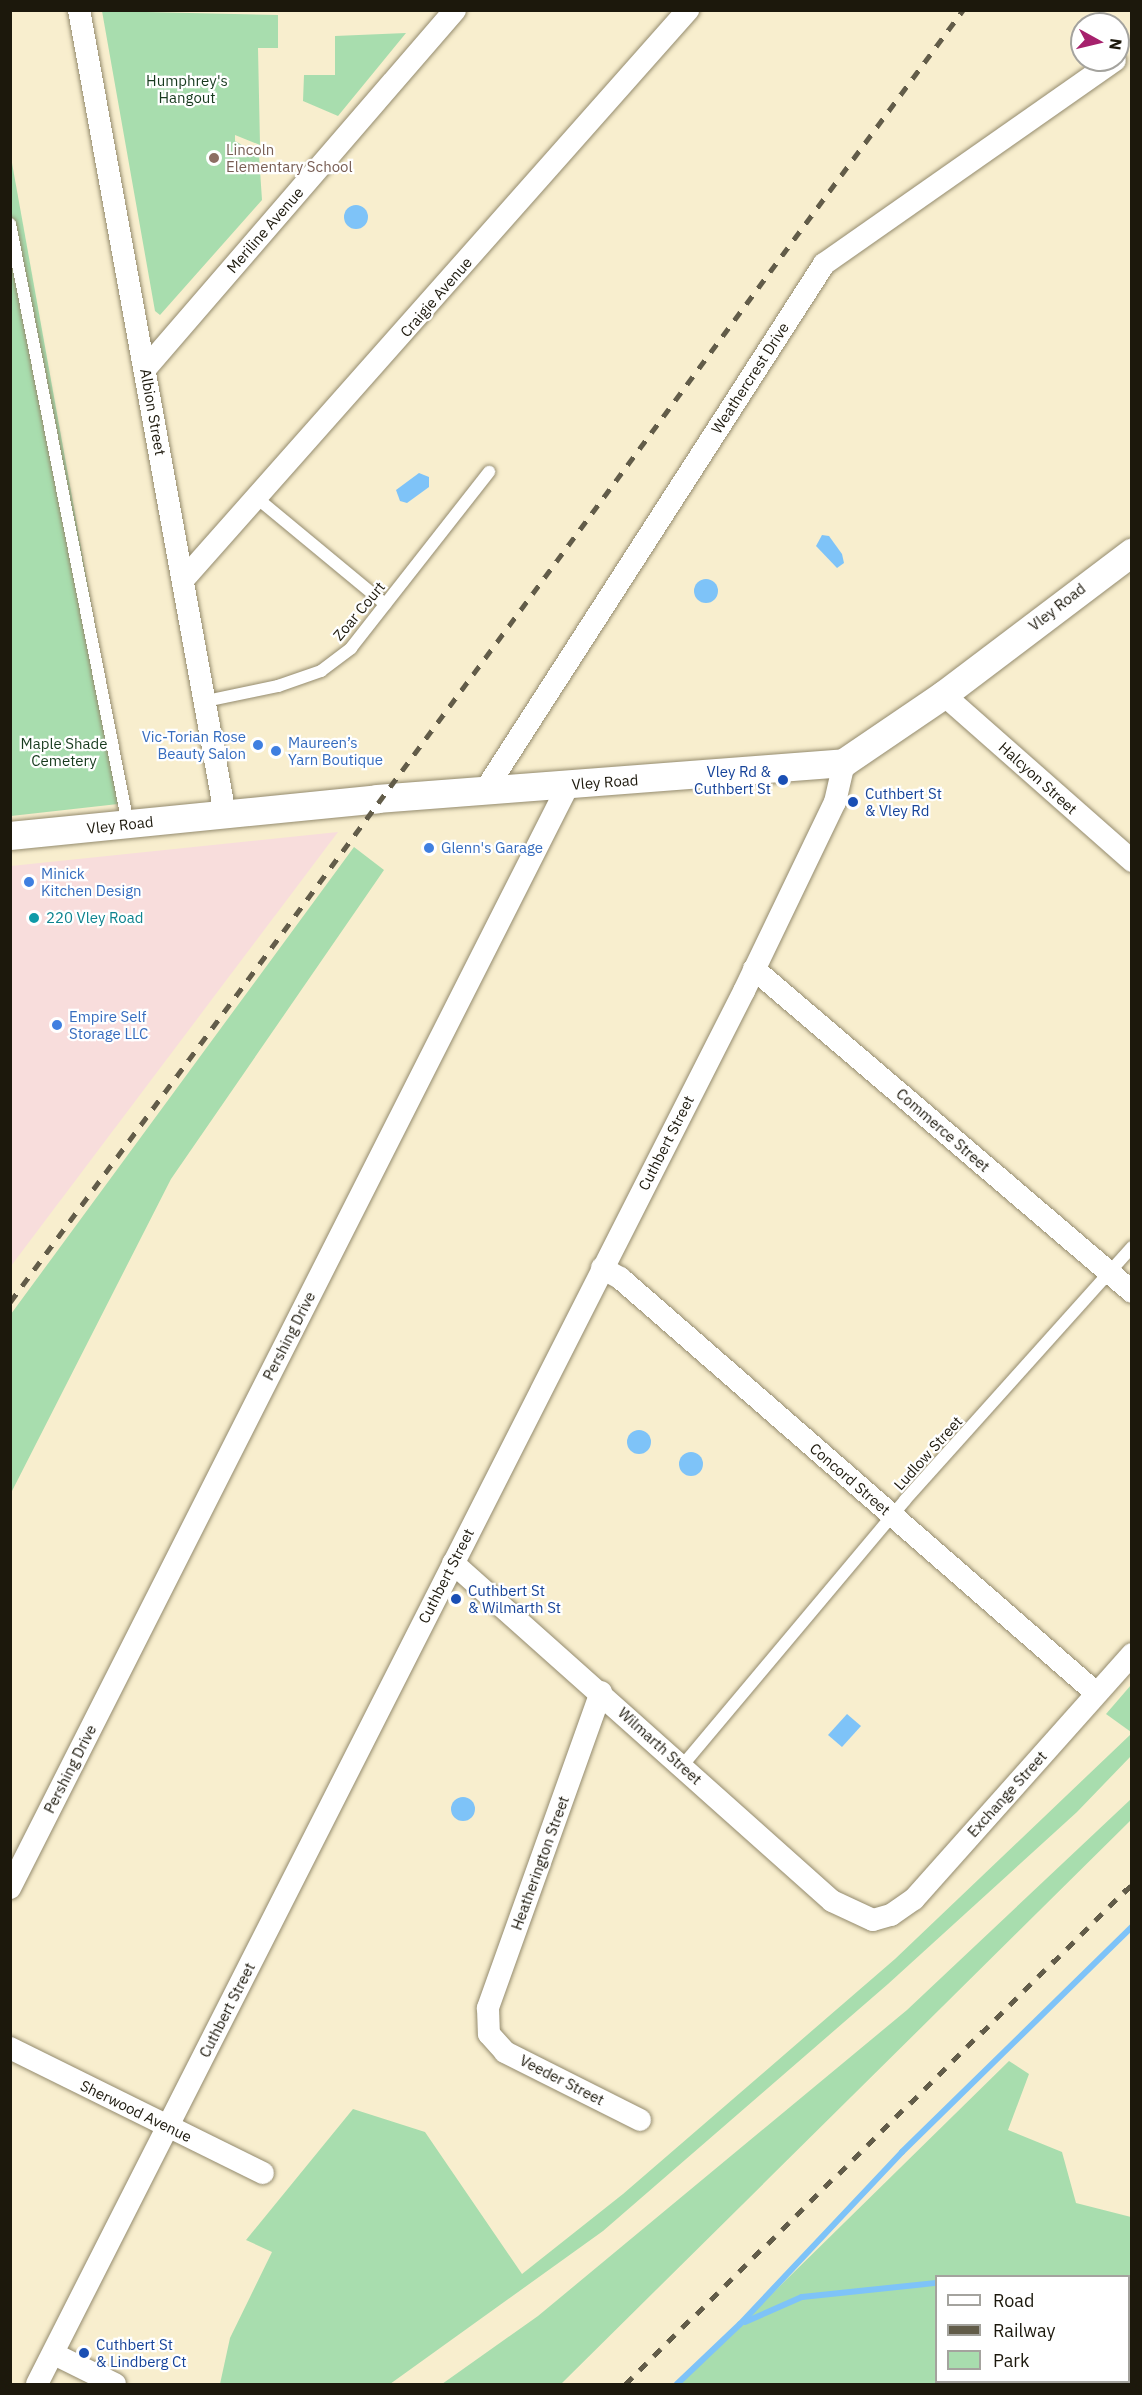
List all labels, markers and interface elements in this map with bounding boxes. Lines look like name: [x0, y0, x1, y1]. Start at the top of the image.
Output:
north arrow: [1070, 12, 1130, 72]
text: N: [1105, 37, 1127, 51]
park label: Humphrey's Hangout: [146, 71, 228, 106]
place label: Lincoln Elementary School: [226, 140, 353, 175]
marker: Lincoln Elementary School: [207, 151, 221, 165]
street label: Meriline Avenue: [223, 183, 307, 277]
street label: Craigie Avenue: [396, 253, 476, 341]
street label: Weathercrest Drive: [707, 319, 793, 437]
street label: Albion Street: [137, 367, 169, 457]
street label: Zoar Court: [329, 578, 389, 644]
street label: Vley Road: [1025, 579, 1089, 635]
place label: Vic-Torian Rose Beauty Salon: [142, 727, 246, 762]
place label: Maureen’s Yarn Boutique: [288, 733, 383, 768]
park label: Maple Shade Cemetery: [21, 734, 107, 769]
marker: Vic-Torian Rose Beauty Salon: [251, 738, 265, 752]
street label: Halcyon Street: [995, 738, 1081, 818]
marker: Maureen’s Yarn Boutique: [269, 744, 283, 758]
place label: Vley Rd & Cuthbert St: [694, 762, 771, 797]
street label: Vley Road: [571, 771, 639, 793]
marker: Vley Rd & Cuthbert St: [776, 773, 790, 787]
place label: Cuthbert St & Vley Rd: [865, 784, 942, 819]
marker: Cuthbert St & Vley Rd: [846, 795, 860, 809]
street label: Vley Road: [86, 813, 154, 837]
place label: Glenn's Garage: [441, 839, 543, 857]
marker: Glenn's Garage: [422, 841, 436, 855]
place label: Minick Kitchen Design: [41, 864, 142, 899]
marker: Minick Kitchen Design: [22, 875, 36, 889]
place label: 220 Vley Road: [46, 909, 143, 927]
marker: 220 Vley Road: [27, 911, 41, 925]
place label: Empire Self Storage LLC: [69, 1007, 148, 1042]
marker: Empire Self Storage LLC: [50, 1018, 64, 1032]
street label: Commerce Street: [893, 1085, 993, 1175]
street label: Cuthbert Street: [634, 1093, 698, 1193]
street label: Pershing Drive: [259, 1289, 319, 1383]
street label: Ludlow Street: [890, 1412, 966, 1494]
street label: Concord Street: [806, 1439, 894, 1519]
street label: Cuthbert Street: [414, 1526, 478, 1626]
place label: Cuthbert St & Wilmarth St: [468, 1581, 561, 1616]
marker: Cuthbert St & Wilmarth St: [449, 1592, 463, 1606]
street label: Wilmarth Street: [614, 1704, 706, 1788]
street label: Pershing Drive: [40, 1722, 100, 1816]
street label: Exchange Street: [964, 1747, 1050, 1841]
street label: Heatherington Street: [507, 1793, 573, 1933]
street label: Cuthbert Street: [195, 1960, 259, 2060]
street label: Veeder Street: [517, 2051, 607, 2109]
street label: Sherwood Avenue: [77, 2076, 195, 2146]
legend: [935, 2275, 1130, 2383]
text: Road: [993, 2289, 1034, 2312]
text: Railway: [993, 2319, 1055, 2342]
place label: Cuthbert St & Lindberg Ct: [96, 2335, 187, 2370]
marker: Cuthbert St & Lindberg Ct: [77, 2346, 91, 2360]
text: Park: [993, 2349, 1029, 2372]

